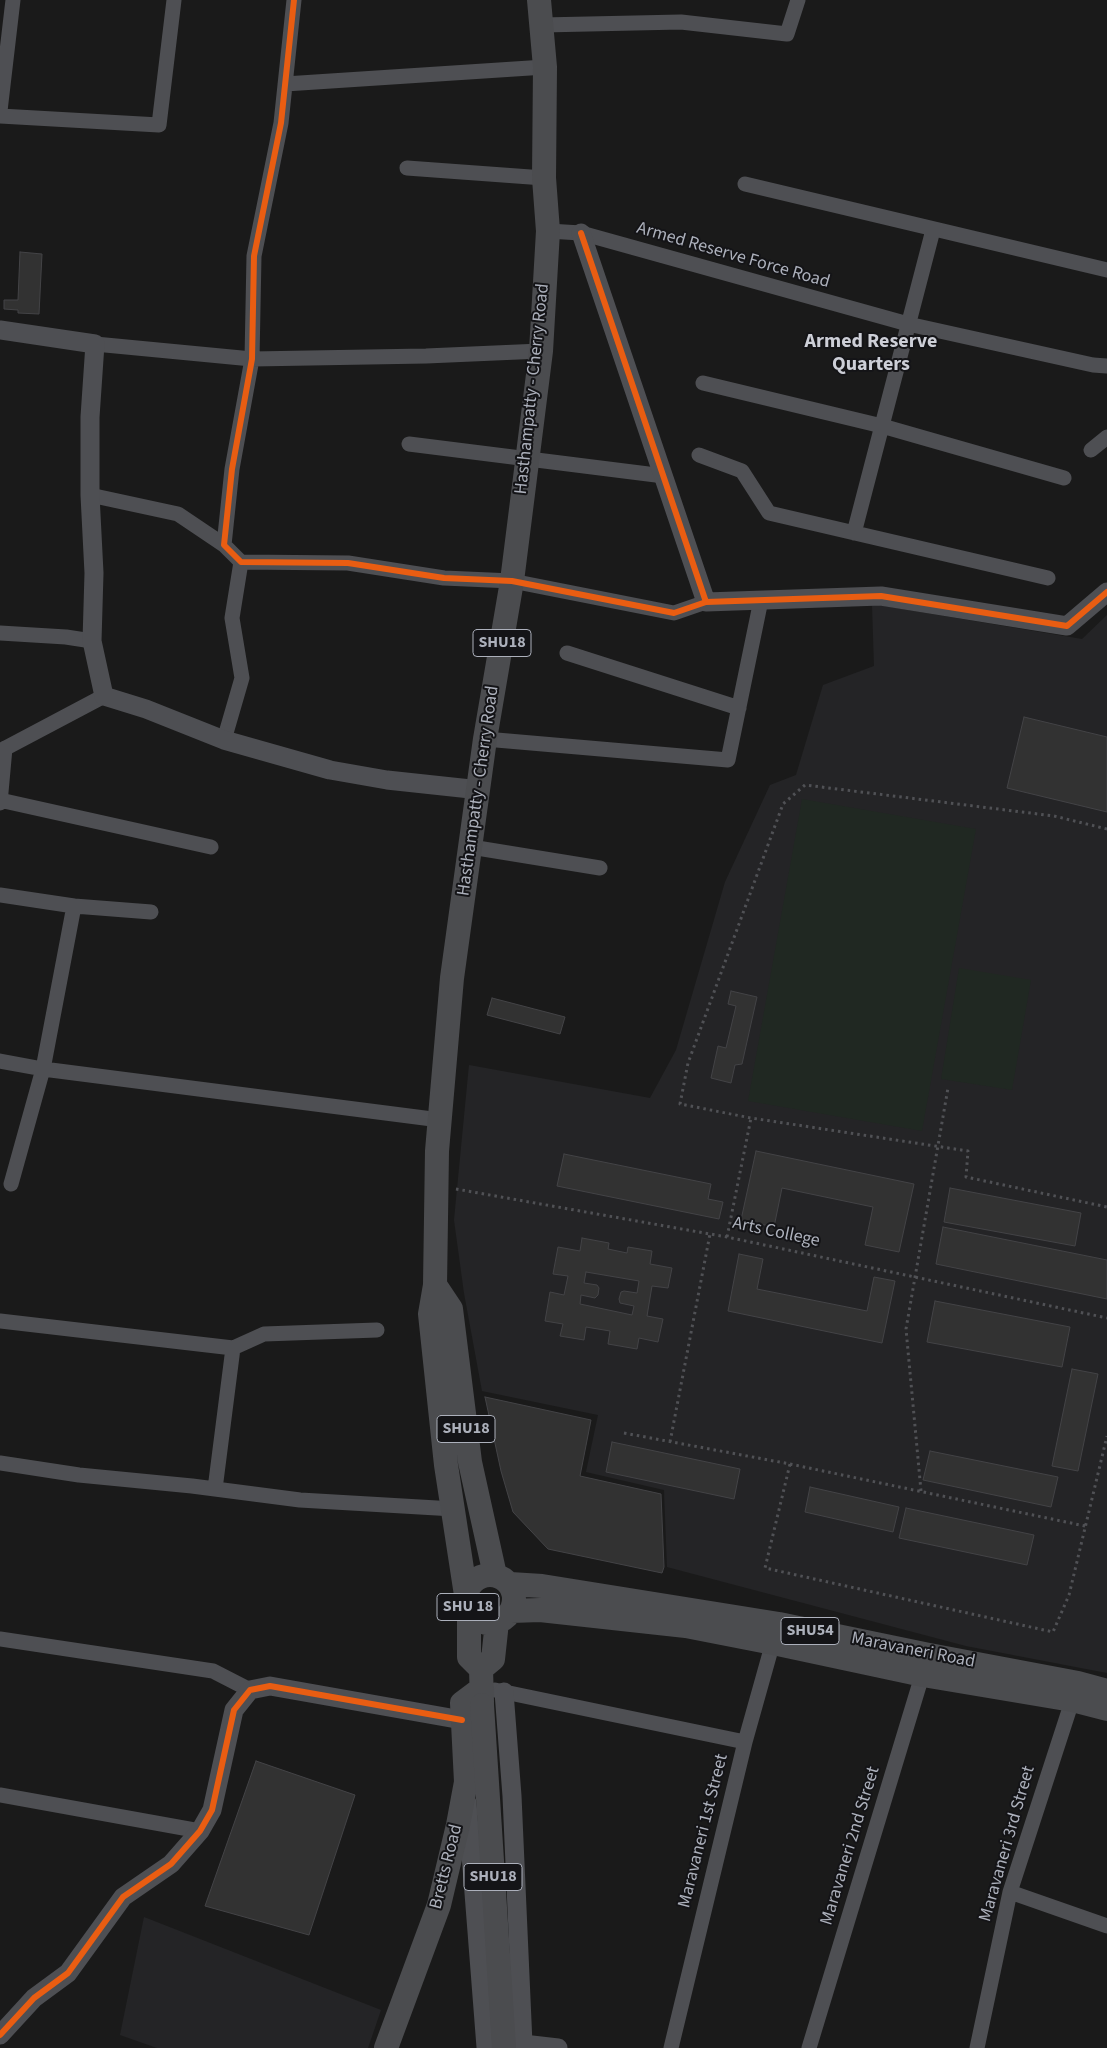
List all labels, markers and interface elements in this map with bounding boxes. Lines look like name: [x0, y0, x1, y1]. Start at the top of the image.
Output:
street label: Armed Reserve Force Road: [634, 218, 832, 294]
street label: Hasthampatty - Cherry Road: [511, 282, 555, 496]
district label: Armed Reserve Quarters: [805, 331, 937, 378]
road number: SHU18: [473, 630, 531, 656]
street label: Hasthampatty - Cherry Road: [454, 685, 504, 897]
street label: Arts College: [730, 1213, 822, 1253]
road number: SHU18: [437, 1416, 495, 1442]
road number: SHU 18: [437, 1594, 499, 1620]
road number: SHU54: [781, 1618, 839, 1644]
street label: Maravaneri Road: [849, 1628, 977, 1674]
street label: Maravaneri 1st Street: [674, 1752, 734, 1910]
street label: Maravaneri 2nd Street: [817, 1764, 885, 1928]
street label: Maravaneri 3rd Street: [975, 1764, 1041, 1924]
street label: Bretts Road: [426, 1822, 468, 1912]
road number: SHU18: [464, 1864, 522, 1890]

